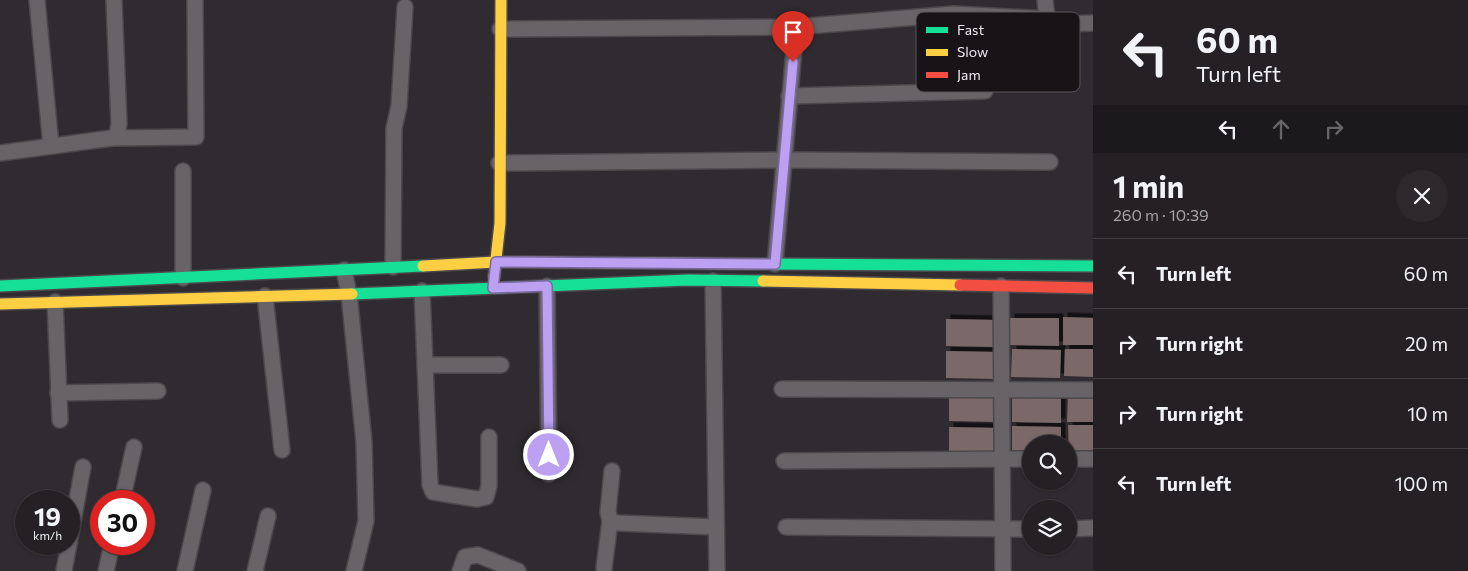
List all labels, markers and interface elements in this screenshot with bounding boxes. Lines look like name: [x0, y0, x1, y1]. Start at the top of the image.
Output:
pin: [772, 11, 814, 62]
legend: [916, 12, 1080, 92]
text: 60 m: [1196, 17, 1278, 60]
icon: arrive: [779, 18, 807, 46]
icon: left: [1113, 20, 1178, 85]
text: Fast: [957, 21, 984, 38]
text: Slow: [957, 43, 988, 60]
text: Turn left: [1196, 60, 1281, 87]
text: Jam: [957, 66, 981, 83]
icon: left: [1214, 115, 1242, 143]
icon: ahead: [1267, 115, 1295, 143]
icon: right: [1320, 115, 1348, 143]
text: 1 min: [1113, 167, 1184, 204]
button: close: [1396, 170, 1448, 222]
text: 260 m · 10:39: [1113, 205, 1209, 224]
icon: left: [1113, 260, 1141, 288]
text: Turn left: [1156, 262, 1231, 285]
text: 60 m: [1404, 262, 1448, 285]
icon: right: [1113, 330, 1141, 358]
text: Turn right: [1156, 332, 1243, 355]
text: 20 m: [1405, 332, 1448, 355]
icon: right: [1113, 400, 1141, 428]
text: Turn right: [1156, 402, 1243, 425]
text: 10 m: [1407, 402, 1448, 425]
position arrow: [522, 428, 574, 480]
map controls: [1022, 435, 1077, 555]
button: search: [1022, 435, 1077, 490]
icon: left: [1113, 470, 1141, 498]
text: Turn left: [1156, 472, 1231, 495]
text: 100 m: [1395, 472, 1448, 495]
speed limit sign: 30: [90, 490, 155, 555]
button: layers: [1022, 500, 1077, 555]
text: 19: [34, 501, 61, 531]
text: km/h: [33, 528, 62, 542]

